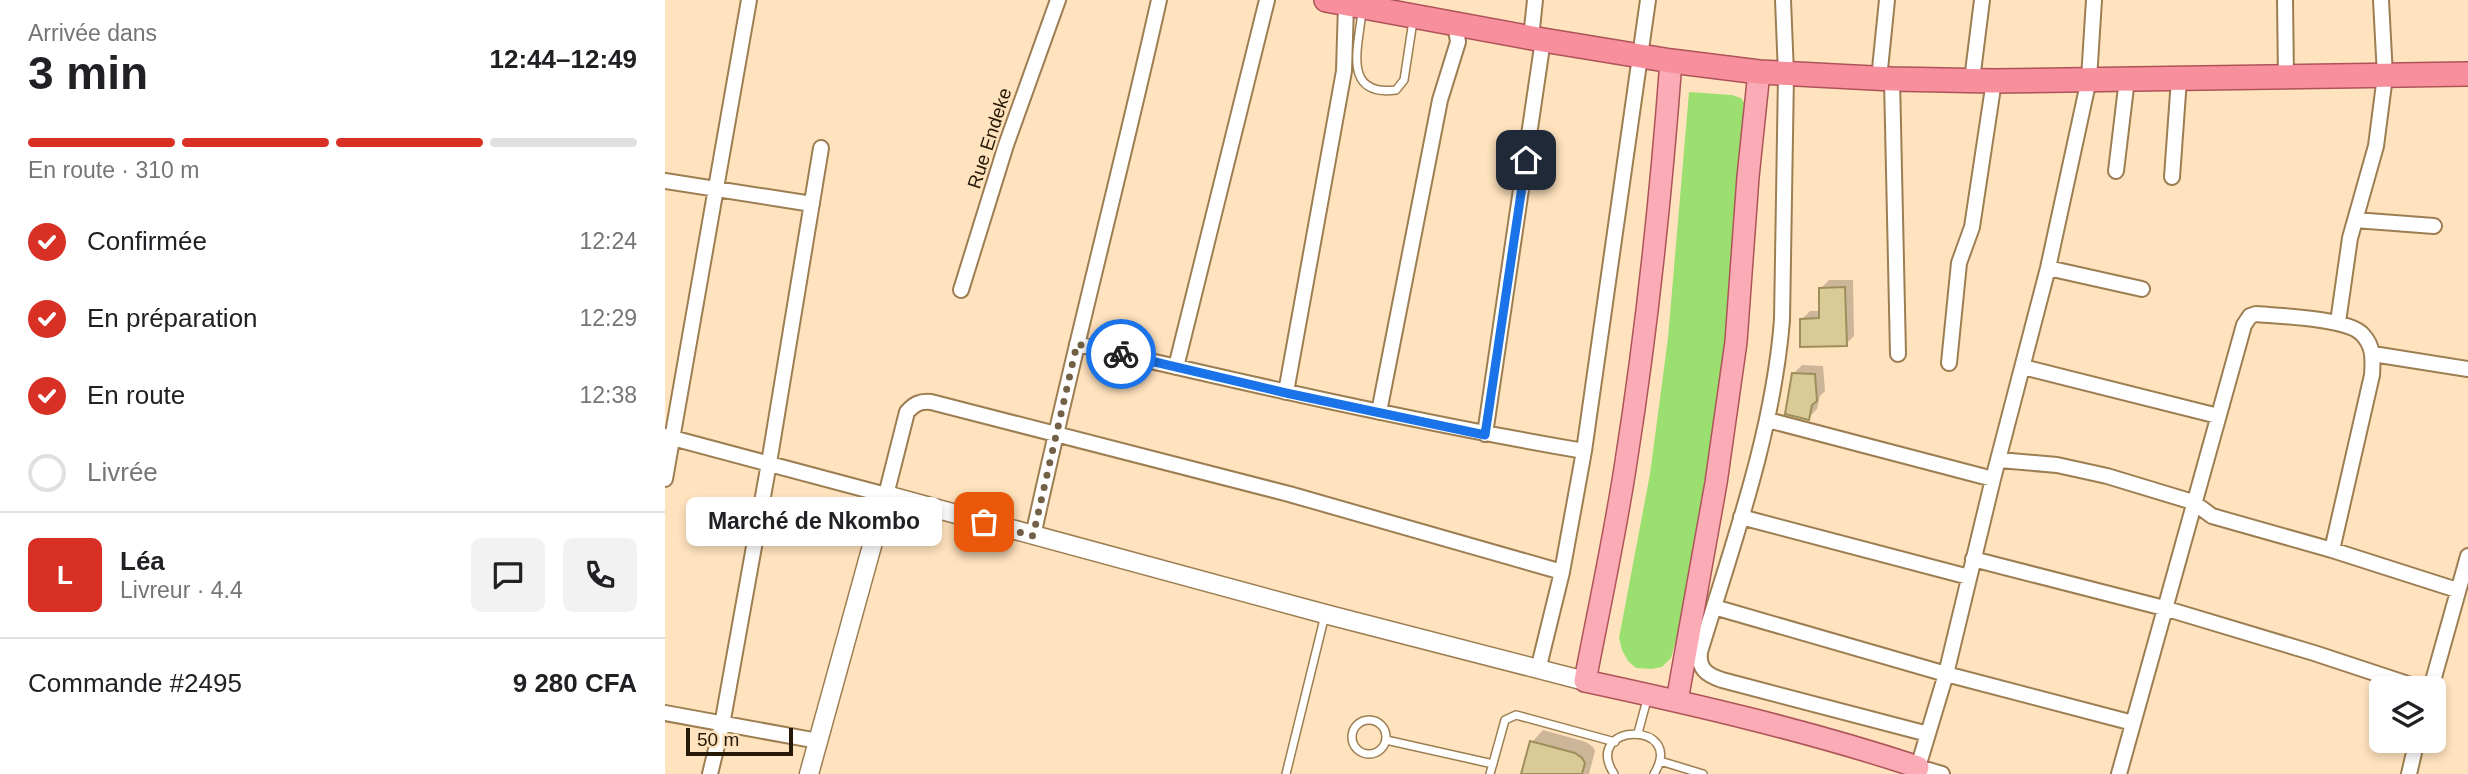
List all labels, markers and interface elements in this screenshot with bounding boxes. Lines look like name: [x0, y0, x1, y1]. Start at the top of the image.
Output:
text: Arrivée dans: [28, 20, 157, 46]
text: 12:44–12:49: [490, 44, 637, 74]
text: 3 min: [28, 47, 148, 99]
street label: Rue Endeke: [963, 85, 1016, 191]
pin: [1496, 130, 1556, 190]
icon: home: [1507, 141, 1545, 179]
text: En route · 310 m: [28, 157, 199, 183]
icon: check: [28, 223, 66, 261]
text: Confirmée: [87, 226, 207, 256]
text: 12:24: [579, 228, 637, 254]
icon: check: [28, 300, 66, 338]
text: En préparation: [87, 303, 258, 333]
text: 12:29: [579, 305, 637, 331]
courier: [1086, 319, 1156, 389]
icon: bike: [1102, 335, 1140, 373]
icon: check: [28, 377, 66, 415]
text: En route: [87, 380, 185, 410]
text: 12:38: [579, 382, 637, 408]
text: Livrée: [87, 457, 158, 487]
pin: [954, 492, 1014, 552]
callout: Marché de Nkombo: [686, 498, 942, 546]
icon: bag: [965, 503, 1003, 541]
text: Marché de Nkombo: [708, 508, 920, 534]
button: chat: [471, 538, 545, 612]
button: phone: [563, 538, 637, 612]
text: Léa: [120, 546, 165, 576]
text: L: [57, 560, 73, 590]
text: Livreur · 4.4: [120, 577, 243, 603]
text: Commande #2495: [28, 668, 242, 698]
text: 9 280 CFA: [513, 668, 637, 698]
map controls: [2369, 676, 2446, 753]
button: layers: [2369, 676, 2446, 753]
scale bar: [686, 725, 793, 757]
text: 50 m: [697, 729, 739, 750]

